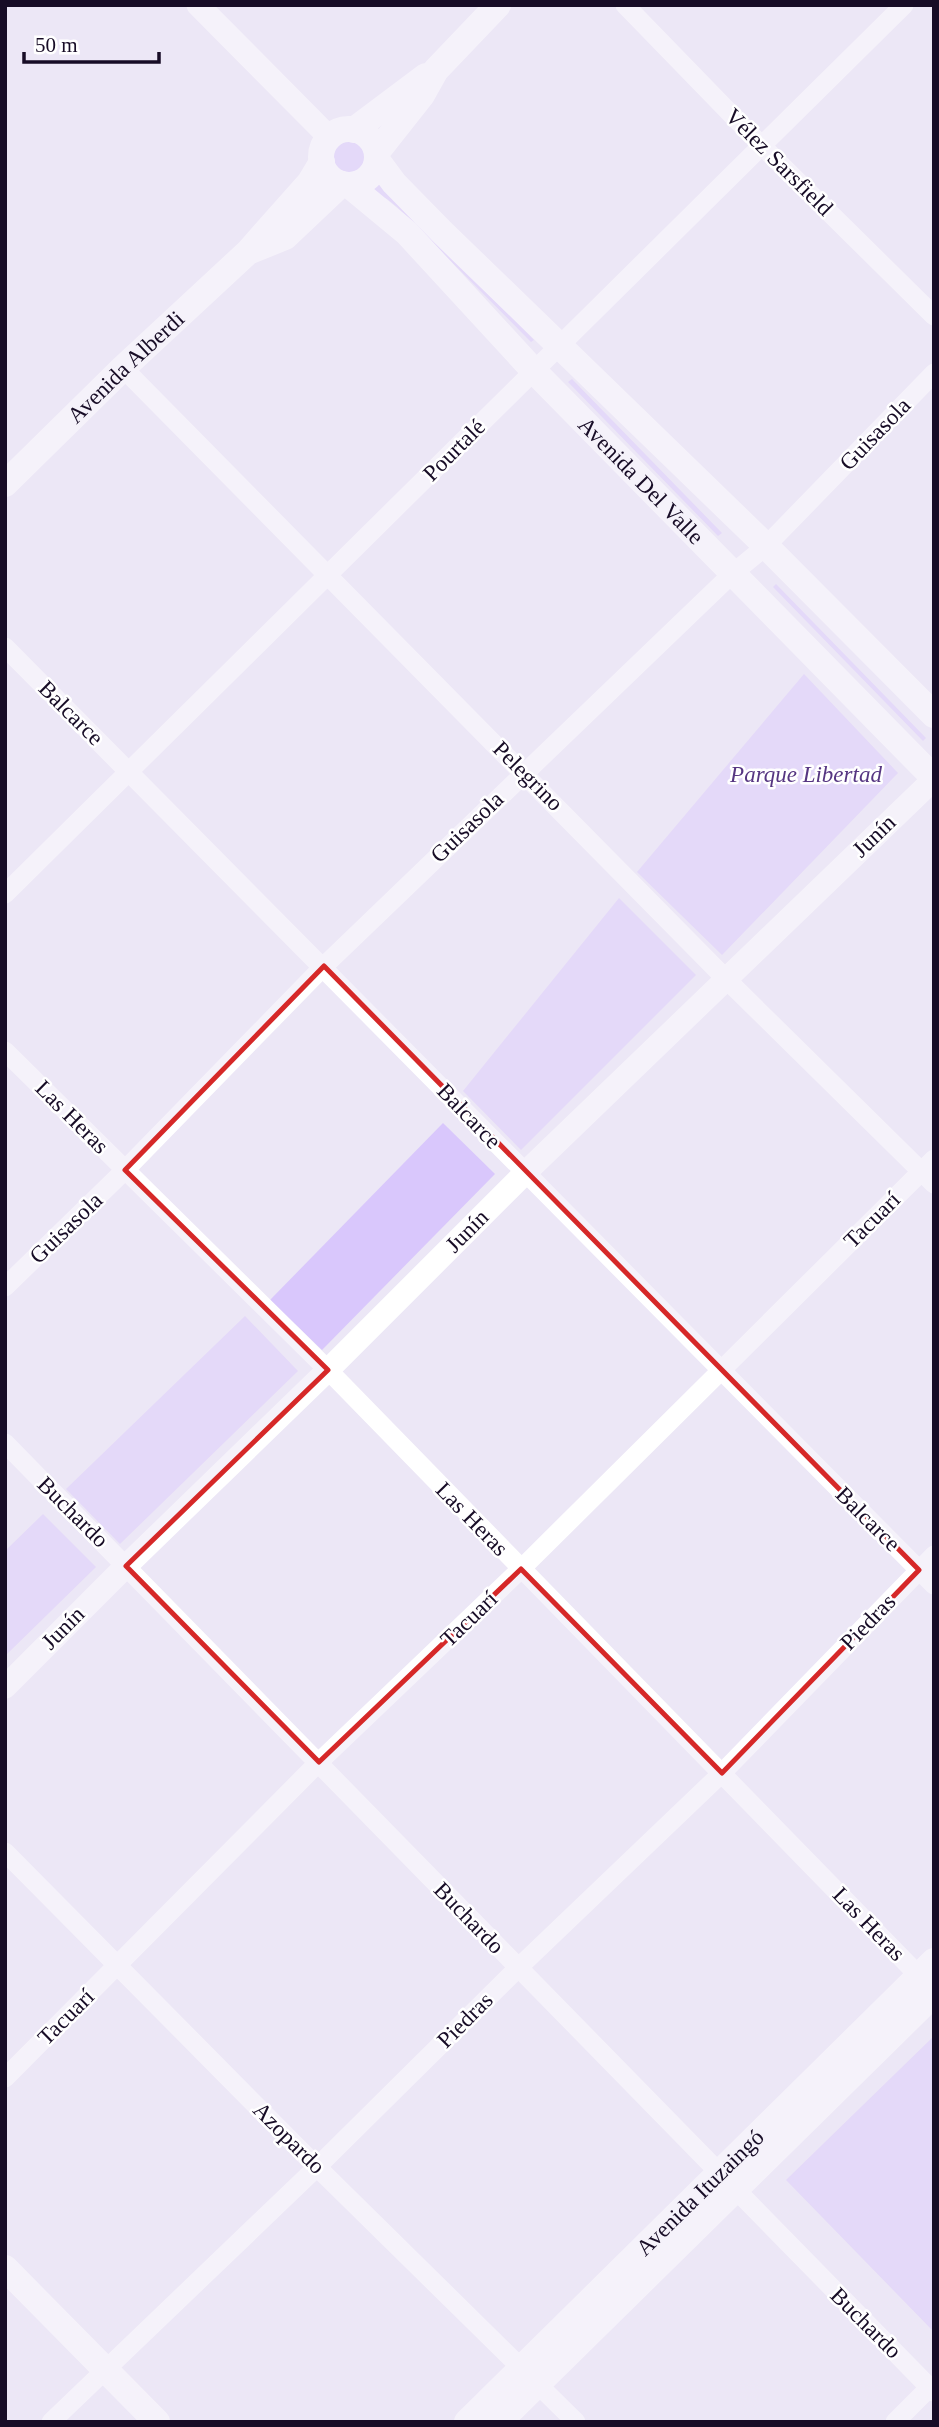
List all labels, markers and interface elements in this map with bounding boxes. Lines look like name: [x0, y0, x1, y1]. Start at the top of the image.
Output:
scale bar: [24, 21, 159, 65]
text: 50 m: [35, 33, 78, 57]
street label: Vélez Sarsfield: [720, 103, 838, 221]
street label: Avenida Alberdi: [62, 306, 189, 428]
street label: Guisasola: [834, 393, 916, 475]
street label: Avenida Del Valle: [574, 412, 709, 549]
street label: Pourtalé: [418, 414, 490, 486]
street label: Balcarce: [34, 676, 108, 750]
street label: Pelegrino: [488, 736, 568, 816]
park label: Parque Libertad: [729, 762, 882, 787]
street label: Guisasola: [426, 786, 508, 868]
street label: Junín: [847, 809, 901, 862]
street label: Las Heras: [30, 1075, 114, 1159]
street label: Balcarce: [432, 1078, 506, 1154]
street label: Tacuarí: [839, 1186, 906, 1253]
street label: Guisasola: [25, 1187, 107, 1269]
street label: Junín: [441, 1204, 494, 1257]
street label: Buchardo: [33, 1472, 113, 1552]
street label: Las Heras: [431, 1477, 513, 1561]
street label: Balcarce: [831, 1482, 905, 1556]
street label: Tacuarí: [436, 1586, 503, 1652]
street label: Piedras: [835, 1589, 901, 1655]
street label: Junín: [37, 1601, 90, 1654]
street label: Buchardo: [429, 1877, 509, 1959]
street label: Las Heras: [828, 1882, 910, 1966]
street label: Tacuarí: [33, 1983, 100, 2050]
street label: Piedras: [432, 1987, 498, 2053]
street label: Azopardo: [248, 2097, 330, 2179]
street label: Avenida Ituzaingó: [631, 2124, 769, 2260]
street label: Buchardo: [826, 2283, 906, 2363]

